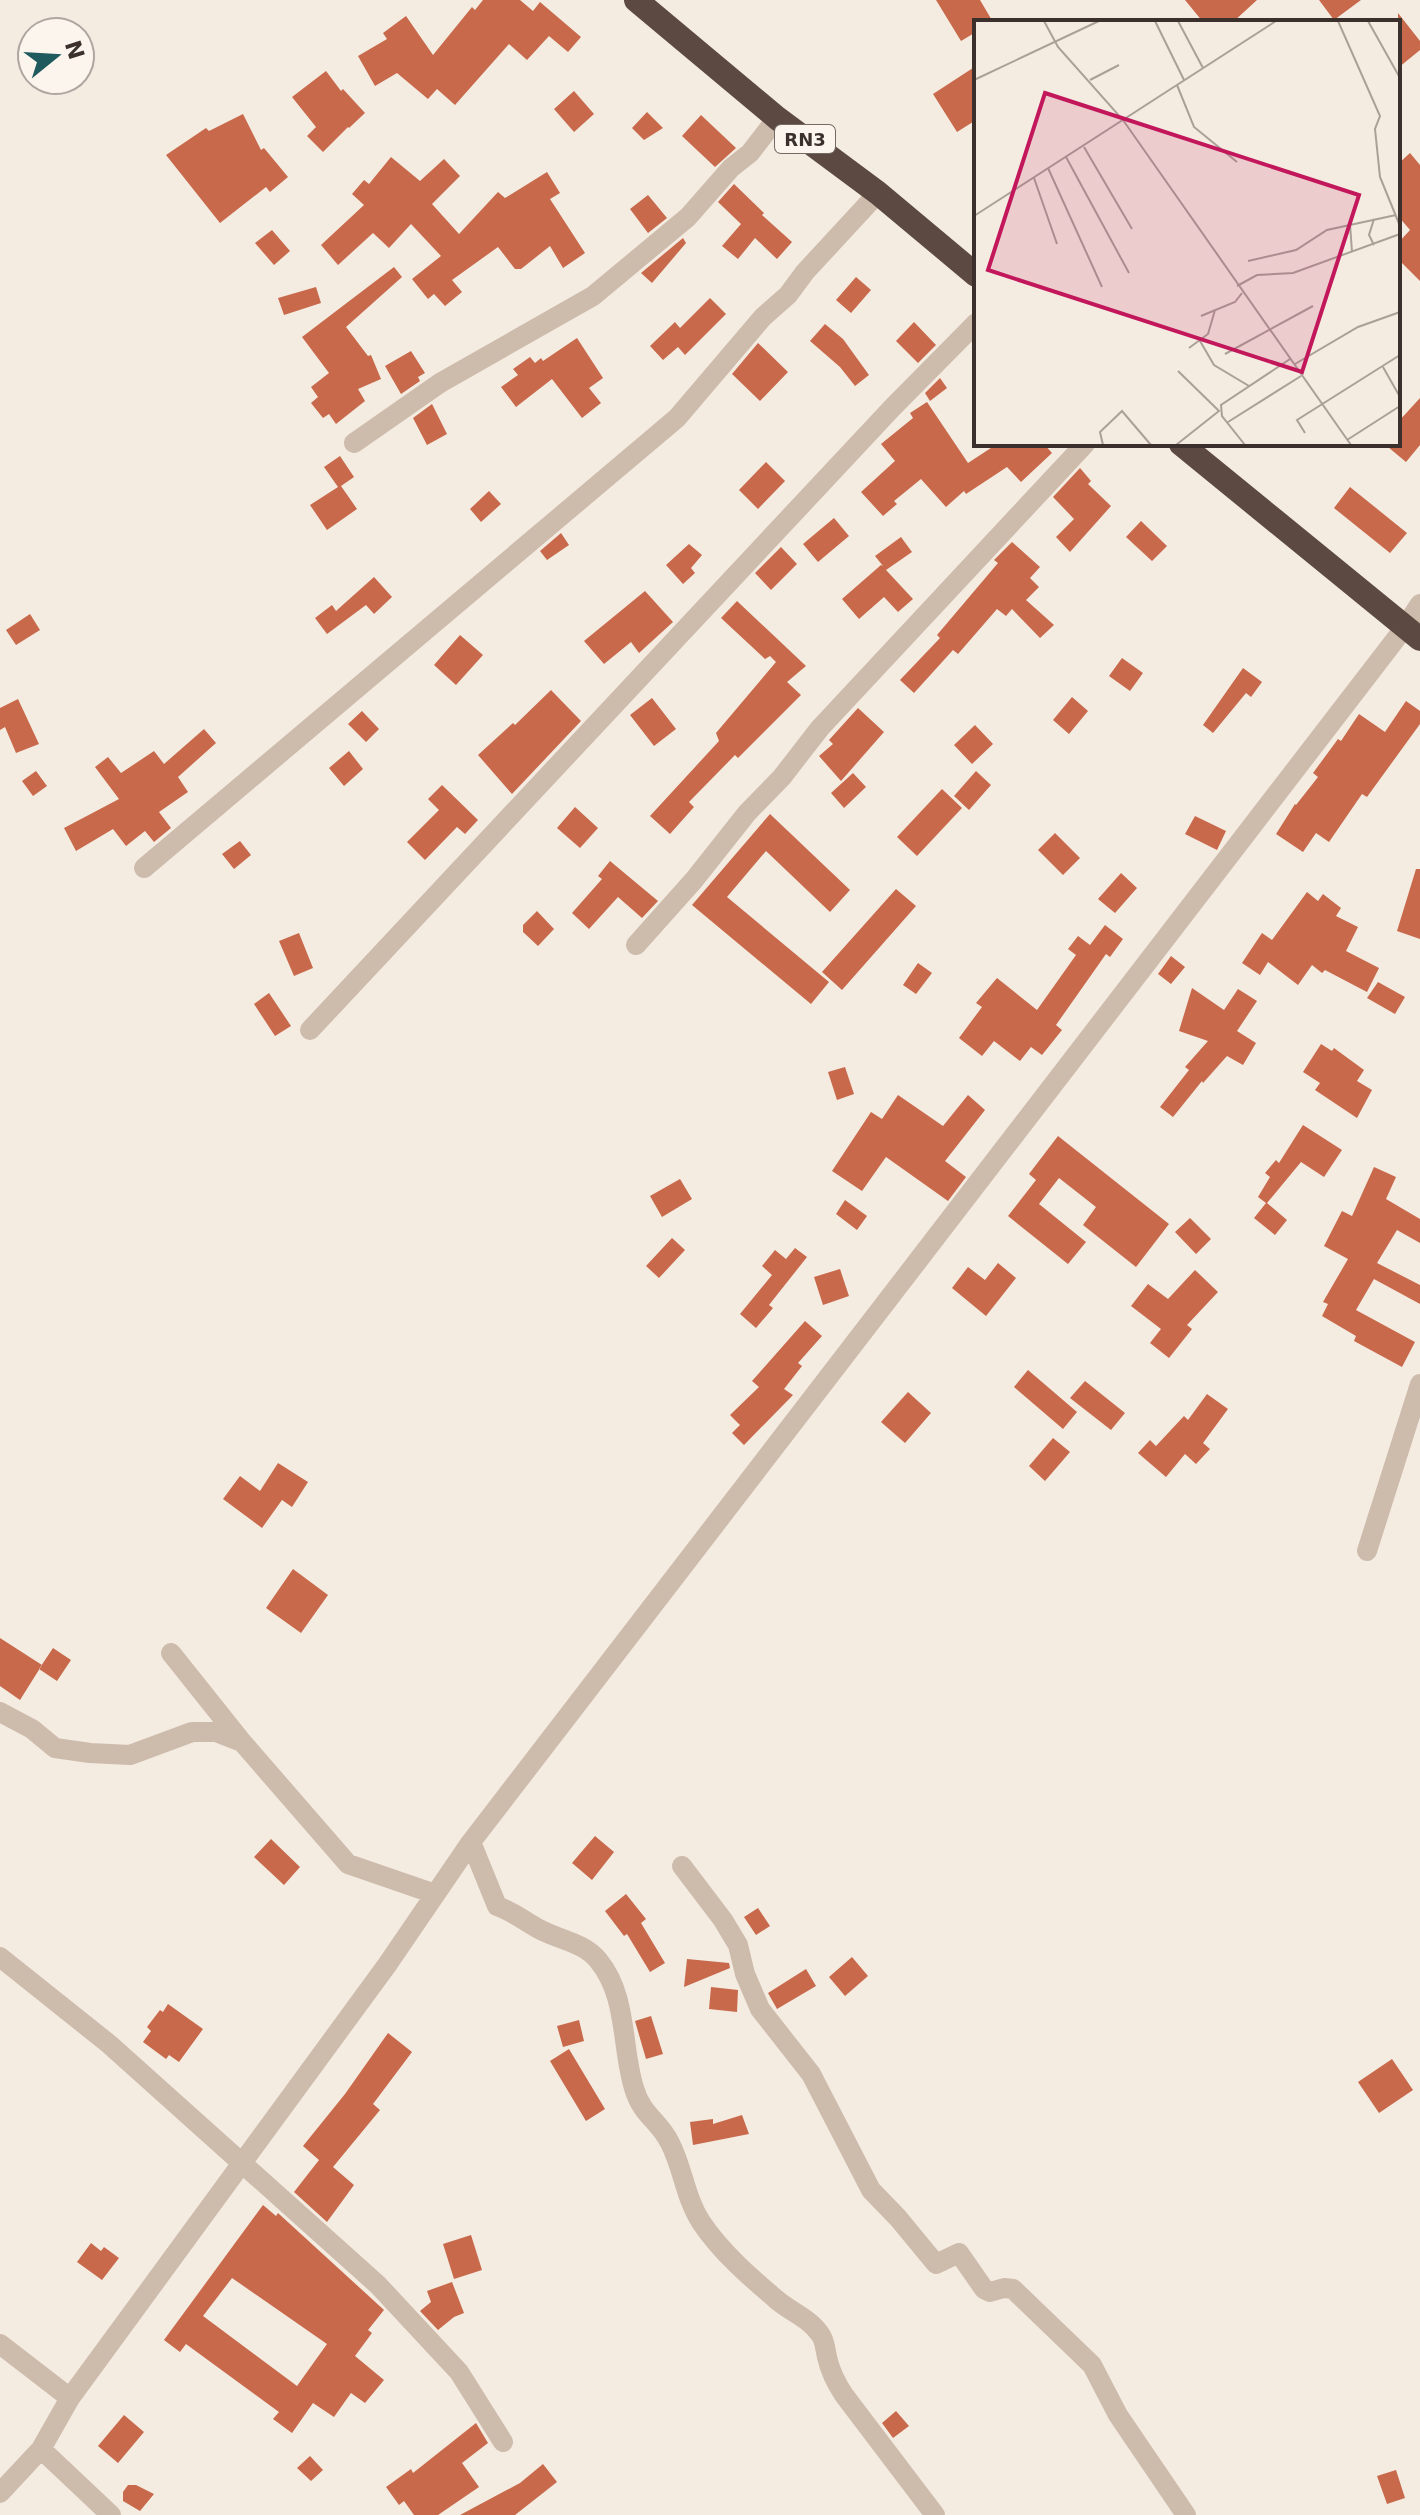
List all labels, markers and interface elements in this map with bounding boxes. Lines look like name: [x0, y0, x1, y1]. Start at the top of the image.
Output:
north arrow: [16, 16, 96, 96]
inset map: [974, 20, 1400, 446]
text: N: [60, 37, 89, 63]
road number: RN3: [775, 125, 835, 153]

